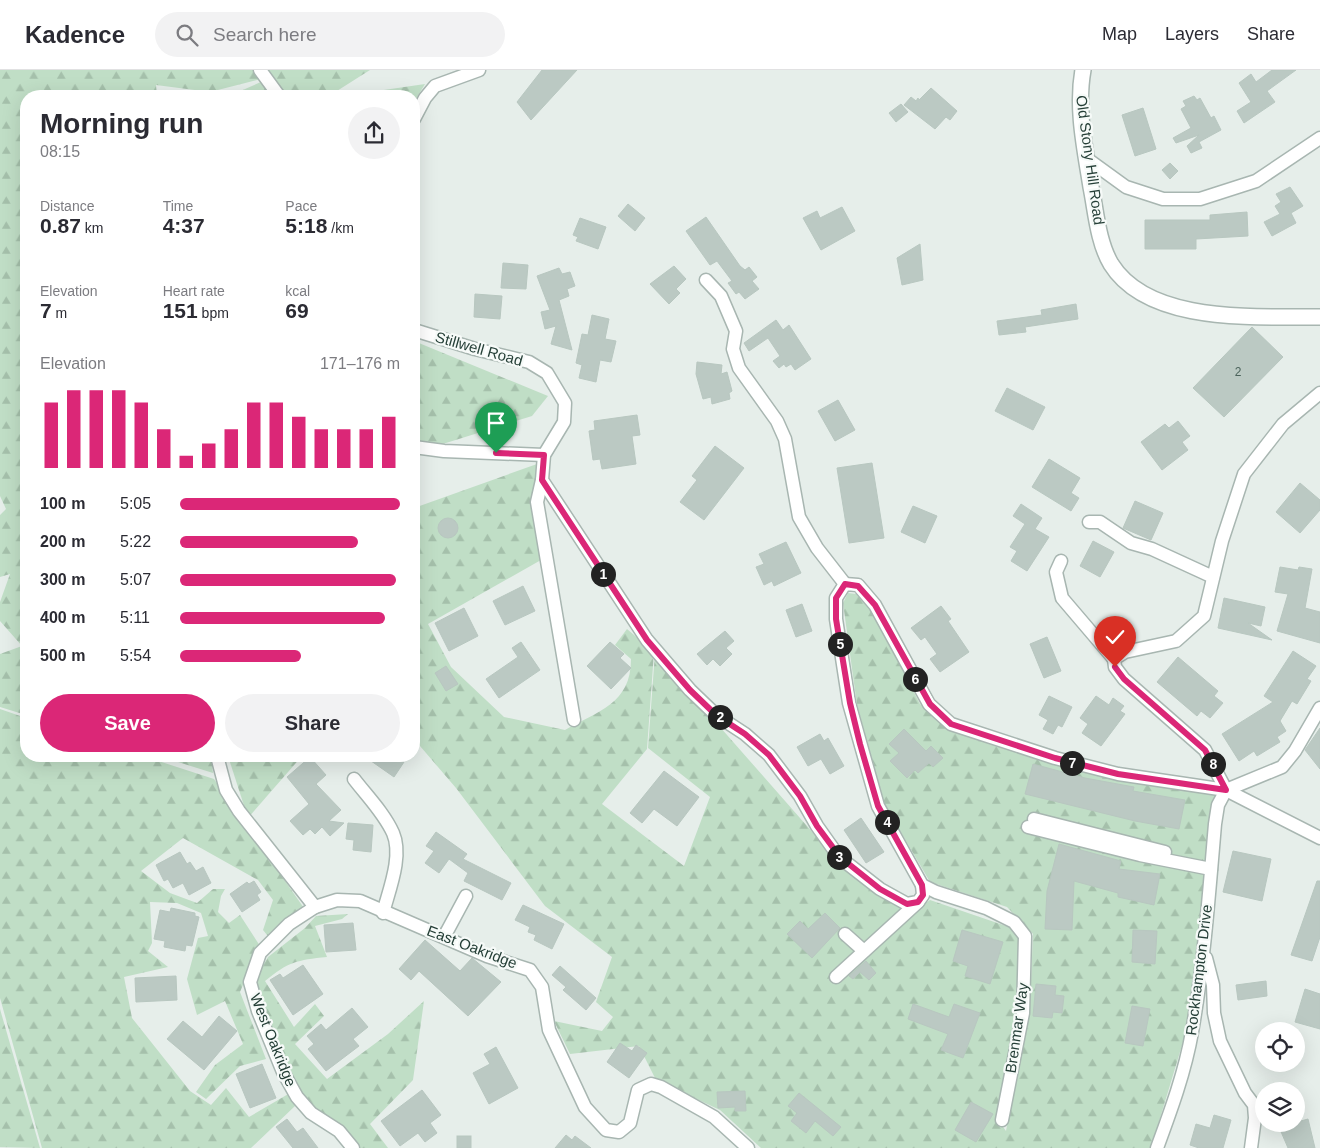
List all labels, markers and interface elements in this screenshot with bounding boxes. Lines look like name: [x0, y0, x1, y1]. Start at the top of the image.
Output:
search box: [155, 12, 505, 57]
text: Kadence: [25, 21, 125, 48]
icon: search: [173, 21, 201, 49]
text: Search here: [213, 24, 317, 45]
text: Map: [1102, 24, 1137, 44]
text: Layers: [1165, 24, 1219, 44]
text: Share: [1247, 24, 1295, 44]
street label: Old Stony Hill Road: [1073, 94, 1108, 226]
button: share: [348, 107, 400, 159]
text: Morning run: [40, 108, 203, 139]
text: 08:15: [40, 143, 80, 160]
text: Distance: [40, 198, 94, 214]
text: Time: [163, 198, 193, 214]
text: Pace: [285, 198, 317, 214]
text: 0.87: [40, 214, 81, 237]
text: 4:37: [163, 214, 205, 237]
text: 5:18: [285, 214, 327, 237]
text: km: [81, 220, 103, 236]
text: /km: [327, 220, 354, 236]
text: Elevation: [40, 283, 98, 299]
text: Heart rate: [163, 283, 225, 299]
text: kcal: [285, 283, 310, 299]
text: 7: [40, 299, 52, 322]
text: 151: [163, 299, 198, 322]
text: 69: [285, 299, 309, 322]
text: m: [52, 305, 67, 321]
text: bpm: [198, 305, 229, 321]
street label: Stillwell Road: [434, 328, 525, 369]
text: Elevation: [40, 355, 106, 372]
text: 171–176 m: [320, 355, 400, 372]
house number: 2: [1235, 365, 1242, 379]
pin: [475, 402, 517, 453]
icon: arrive: [482, 409, 510, 437]
text: 100 m: [40, 495, 85, 512]
text: 5:05: [120, 495, 151, 512]
text: 200 m: [40, 533, 85, 550]
text: 5:22: [120, 533, 151, 550]
pin: 1: [590, 562, 616, 586]
text: 1: [600, 566, 607, 582]
text: 300 m: [40, 571, 85, 588]
text: 5:07: [120, 571, 151, 588]
text: 400 m: [40, 609, 85, 626]
text: 5:11: [120, 609, 150, 626]
pin: [1094, 616, 1136, 667]
icon: check: [1101, 623, 1129, 651]
pin: 5: [828, 632, 852, 656]
text: 5: [837, 636, 844, 652]
text: 500 m: [40, 647, 85, 664]
text: 5:54: [120, 647, 151, 664]
pin: 6: [902, 666, 928, 692]
text: 6: [912, 671, 919, 687]
button: Save: [40, 694, 215, 752]
button: Share: [225, 694, 400, 752]
pin: 2: [708, 704, 732, 730]
text: 2: [717, 709, 724, 725]
pin: 7: [1060, 750, 1084, 776]
pin: 8: [1200, 752, 1226, 776]
text: 7: [1069, 755, 1076, 771]
text: 8: [1210, 756, 1217, 772]
pin: 4: [874, 810, 900, 834]
text: 4: [884, 814, 891, 830]
pin: 3: [826, 844, 852, 870]
text: 3: [836, 849, 843, 865]
street label: Rockhampton Drive: [1182, 904, 1215, 1036]
street label: East Oakridge: [425, 922, 520, 971]
street label: Brenmar Way: [1002, 981, 1031, 1074]
street label: West Oakridge: [247, 991, 300, 1089]
map controls: [1255, 1022, 1305, 1132]
button: locate: [1255, 1022, 1305, 1072]
button: layers: [1255, 1082, 1305, 1132]

